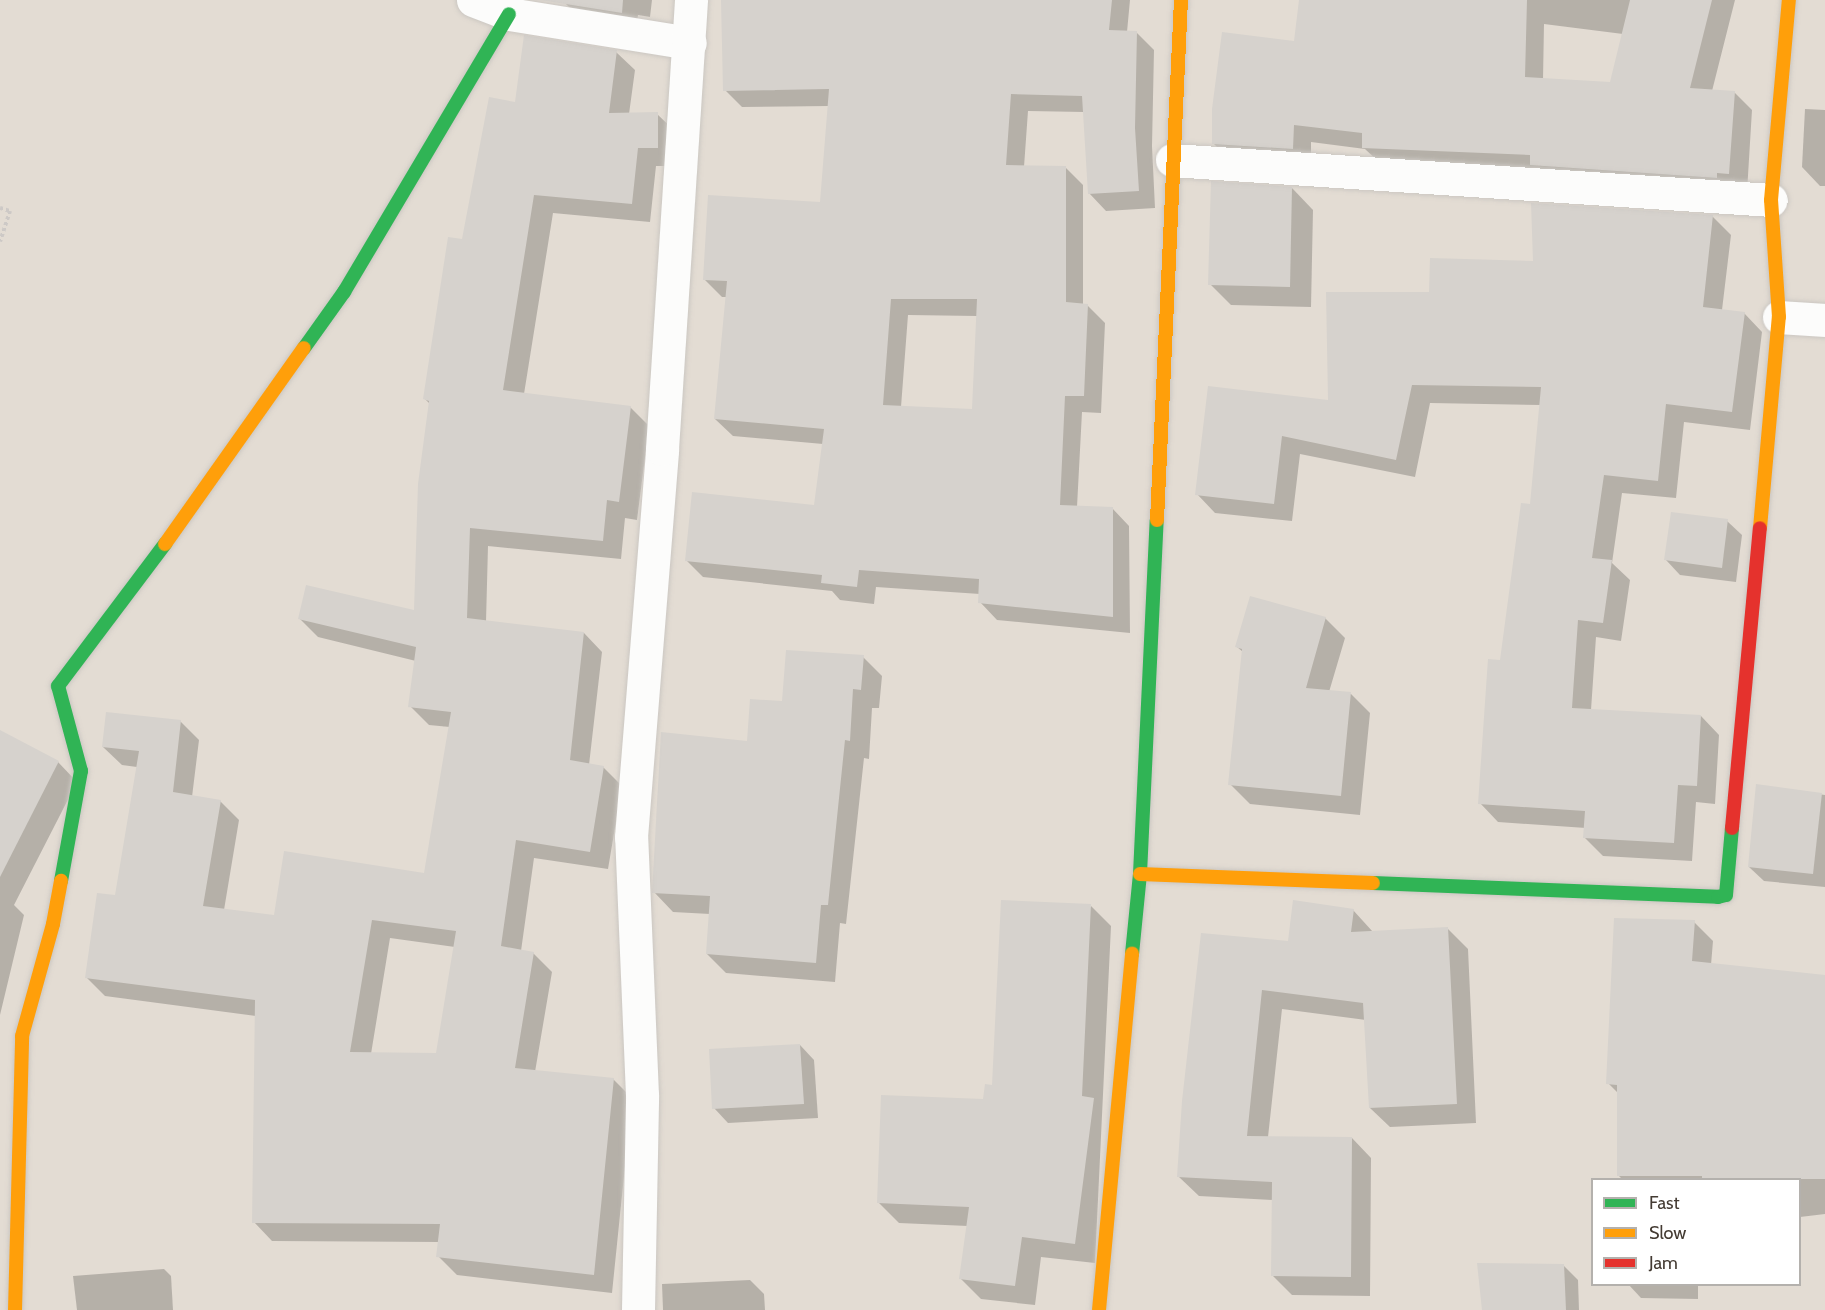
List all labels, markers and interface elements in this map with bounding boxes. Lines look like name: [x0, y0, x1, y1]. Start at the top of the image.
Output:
legend: [1591, 1178, 1801, 1286]
text: Fast: [1649, 1192, 1680, 1214]
text: Slow: [1649, 1222, 1686, 1244]
text: Jam: [1649, 1252, 1678, 1274]

